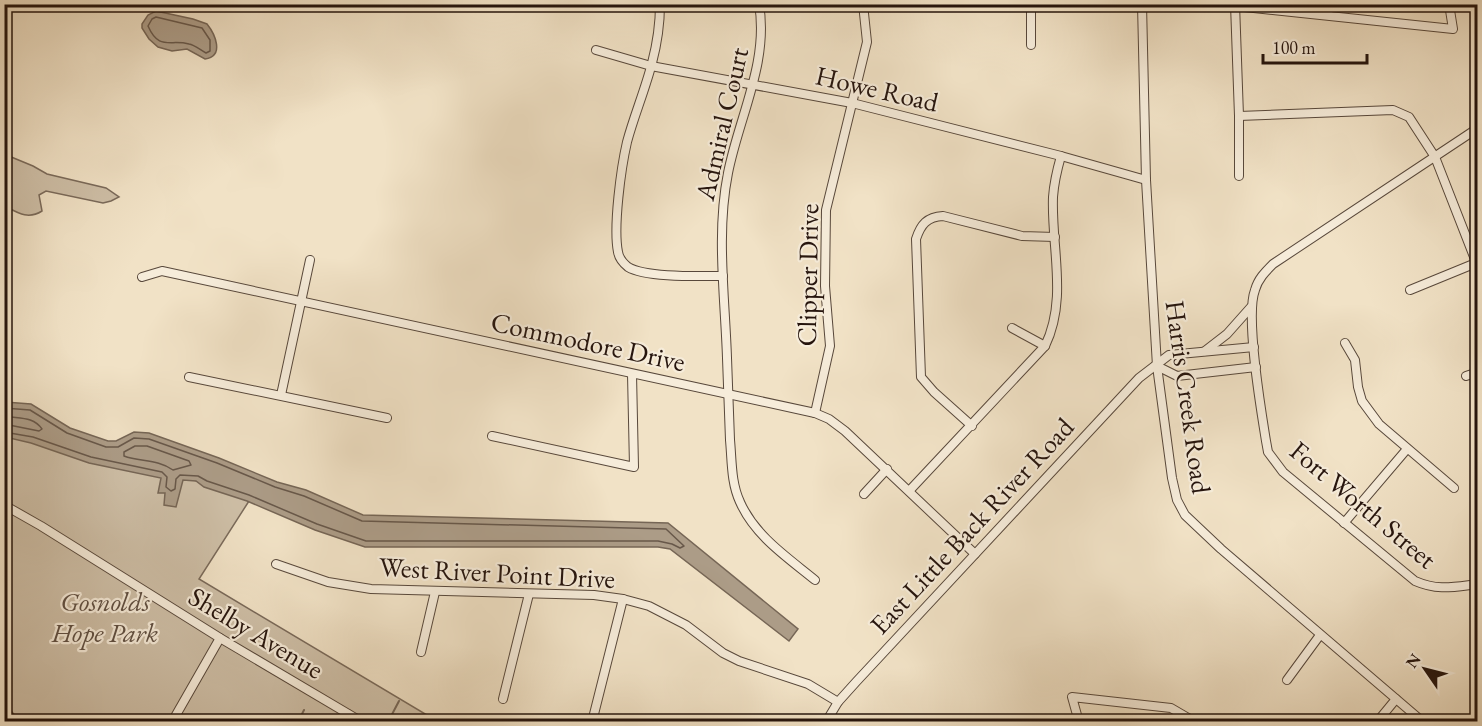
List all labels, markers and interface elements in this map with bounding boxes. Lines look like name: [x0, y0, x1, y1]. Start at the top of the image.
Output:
scale bar: [1263, 27, 1366, 65]
text: 100 m: [1272, 36, 1316, 59]
street label: Admiral Court: [687, 43, 756, 205]
street label: Howe Road: [812, 57, 942, 120]
street label: Clipper Drive: [789, 203, 826, 347]
street label: Harris Creek Road: [1158, 298, 1219, 496]
street label: Commodore Drive: [488, 304, 688, 379]
street label: East Little Back River Road: [862, 410, 1081, 641]
street label: Fort Worth Street: [1283, 433, 1444, 576]
street label: West River Point Drive: [378, 549, 616, 596]
street label: Shelby Avenue: [182, 579, 330, 687]
park label: Gosnolds Hope Park: [51, 584, 158, 650]
north arrow: [1395, 639, 1455, 699]
text: N: [1401, 649, 1425, 672]

